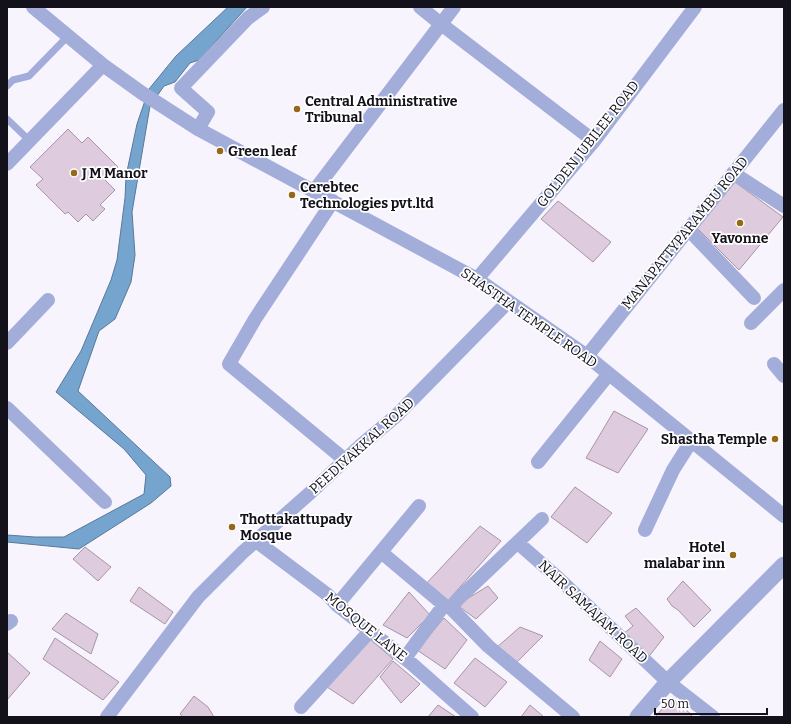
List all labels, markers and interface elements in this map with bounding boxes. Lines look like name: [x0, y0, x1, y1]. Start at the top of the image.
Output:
street label: GOLDEN JUBILEE ROAD: [533, 77, 643, 211]
place label: Central Administrative Tribunal: [305, 93, 458, 126]
marker: Central Administrative Tribunal: [292, 104, 302, 114]
place label: Green leaf: [228, 143, 297, 160]
marker: Green leaf: [215, 146, 225, 156]
street label: MANAPATTYPARAMBU ROAD: [618, 153, 752, 313]
place label: J M Manor: [81, 165, 148, 182]
marker: J M Manor: [69, 168, 79, 178]
place label: Cerebtec Technologies pvt.ltd: [300, 179, 434, 212]
marker: Cerebtec Technologies pvt.ltd: [287, 190, 297, 200]
marker: Yavonne: [735, 218, 745, 228]
place label: Yavonne: [712, 230, 769, 247]
street label: SHASTHA TEMPLE ROAD: [458, 264, 600, 372]
street label: PEEDIYAKKAL ROAD: [306, 394, 418, 498]
place label: Shastha Temple: [661, 431, 767, 448]
marker: Shastha Temple: [770, 434, 780, 444]
place label: Thottakattupady Mosque: [240, 511, 353, 544]
marker: Thottakattupady Mosque: [227, 522, 237, 532]
place label: Hotel malabar inn: [644, 539, 726, 572]
marker: Hotel malabar inn: [728, 550, 738, 560]
street label: NAIR SAMAJAM ROAD: [535, 557, 651, 667]
street label: MOSQUE LANE: [322, 589, 410, 665]
scale bar: [655, 690, 767, 716]
text: 50 m: [661, 697, 690, 711]

